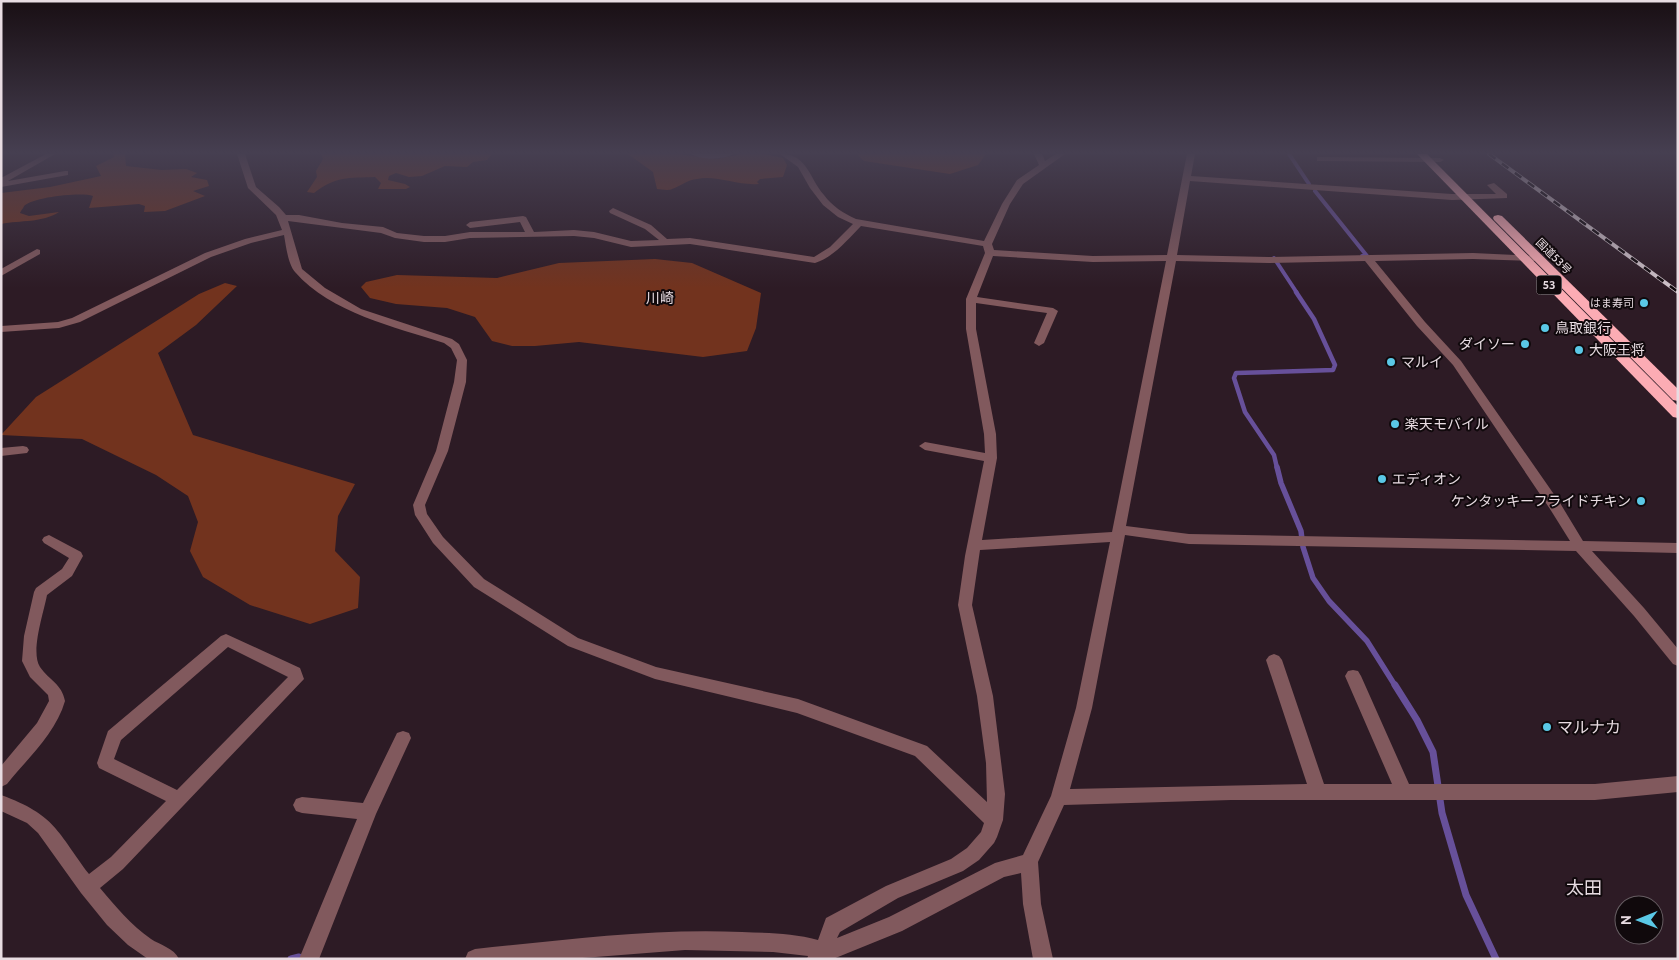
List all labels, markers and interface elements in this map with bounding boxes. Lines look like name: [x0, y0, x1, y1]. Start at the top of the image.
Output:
street label: 国道53号: [1533, 235, 1575, 277]
road number: 53: [1536, 276, 1562, 294]
district label: 川崎: [646, 289, 674, 307]
place label: はま寿司: [1590, 296, 1634, 310]
marker: はま寿司: [1638, 297, 1650, 309]
place label: 鳥取銀行: [1555, 319, 1611, 337]
marker: 鳥取銀行: [1539, 322, 1551, 334]
place label: ダイソー: [1459, 335, 1515, 353]
marker: ダイソー: [1519, 338, 1531, 350]
place label: 大阪王将: [1589, 341, 1645, 359]
marker: 大阪王将: [1573, 344, 1585, 356]
place label: マルイ: [1401, 353, 1443, 371]
marker: マルイ: [1385, 356, 1397, 368]
place label: 楽天モバイル: [1405, 415, 1489, 433]
marker: 楽天モバイル: [1389, 418, 1401, 430]
place label: エディオン: [1392, 470, 1461, 488]
marker: エディオン: [1376, 473, 1388, 485]
place label: ケンタッキーフライドチキン: [1451, 492, 1631, 510]
marker: ケンタッキーフライドチキン: [1635, 495, 1647, 507]
place label: マルナカ: [1557, 718, 1621, 737]
marker: マルナカ: [1541, 721, 1553, 733]
district label: 太田: [1566, 877, 1602, 899]
north arrow: [1614, 895, 1664, 945]
text: N: [1617, 915, 1635, 925]

